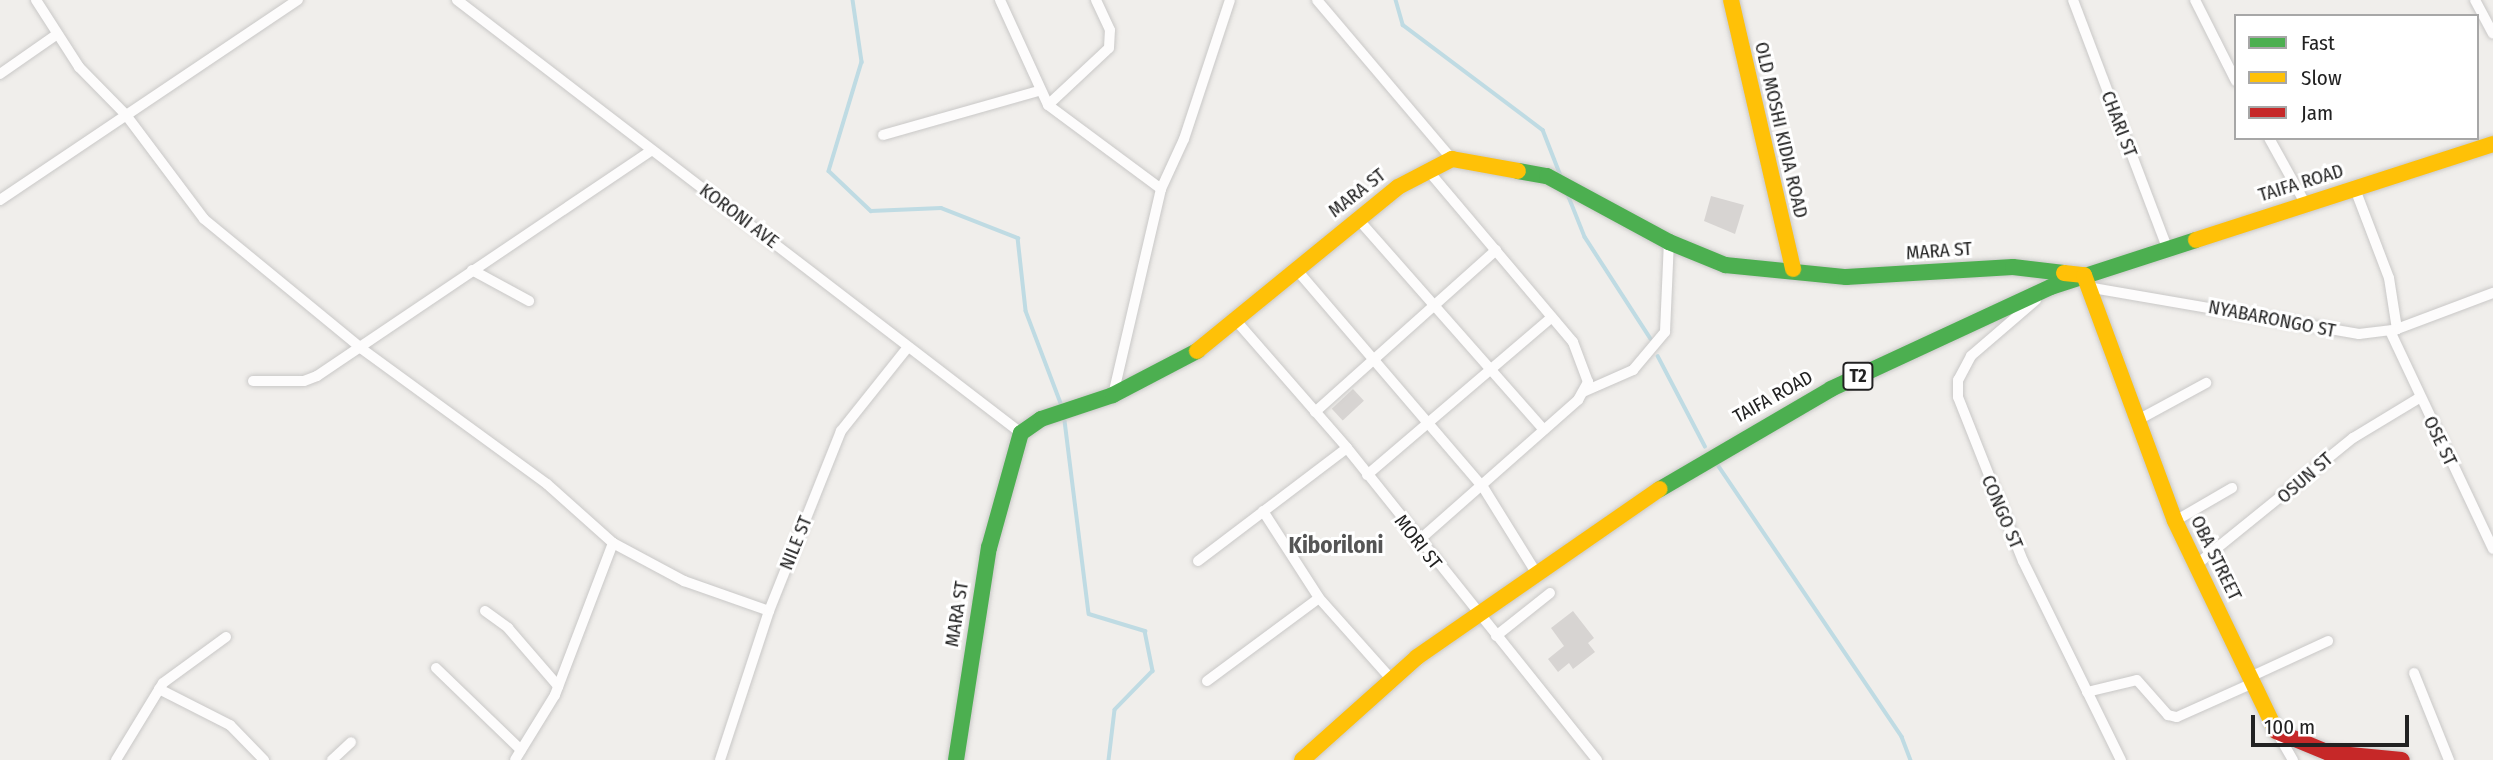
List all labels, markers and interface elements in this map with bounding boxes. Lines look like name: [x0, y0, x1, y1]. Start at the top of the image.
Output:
legend: [2234, 14, 2479, 140]
text: Fast: [2301, 30, 2335, 56]
street label: OLD MOSHI KIDIA ROAD: [1750, 40, 1812, 220]
text: Slow: [2301, 65, 2342, 91]
street label: CHARI ST: [2096, 88, 2142, 160]
text: Jam: [2301, 100, 2333, 126]
street label: TAIFA ROAD: [2256, 159, 2346, 207]
street label: MARA ST: [1324, 164, 1390, 222]
street label: KORONI AVE: [695, 179, 783, 253]
street label: MARA ST: [1905, 237, 1973, 265]
street label: NYABARONGO ST: [2206, 295, 2338, 343]
road number: T2: [1842, 362, 1874, 390]
street label: TAIFA ROAD: [1729, 366, 1817, 428]
street label: OSE ST: [2418, 412, 2462, 470]
street label: OSUN ST: [2272, 448, 2338, 508]
street label: CONGO ST: [1976, 472, 2028, 552]
street label: MORI ST: [1390, 510, 1446, 574]
street label: OBA STREET: [2186, 512, 2246, 604]
street label: NILE ST: [775, 513, 817, 573]
district label: Kiboriloni: [1289, 531, 1383, 559]
street label: MARA ST: [941, 580, 973, 648]
scale bar: [2255, 700, 2412, 744]
text: 100 m: [2264, 714, 2315, 740]

